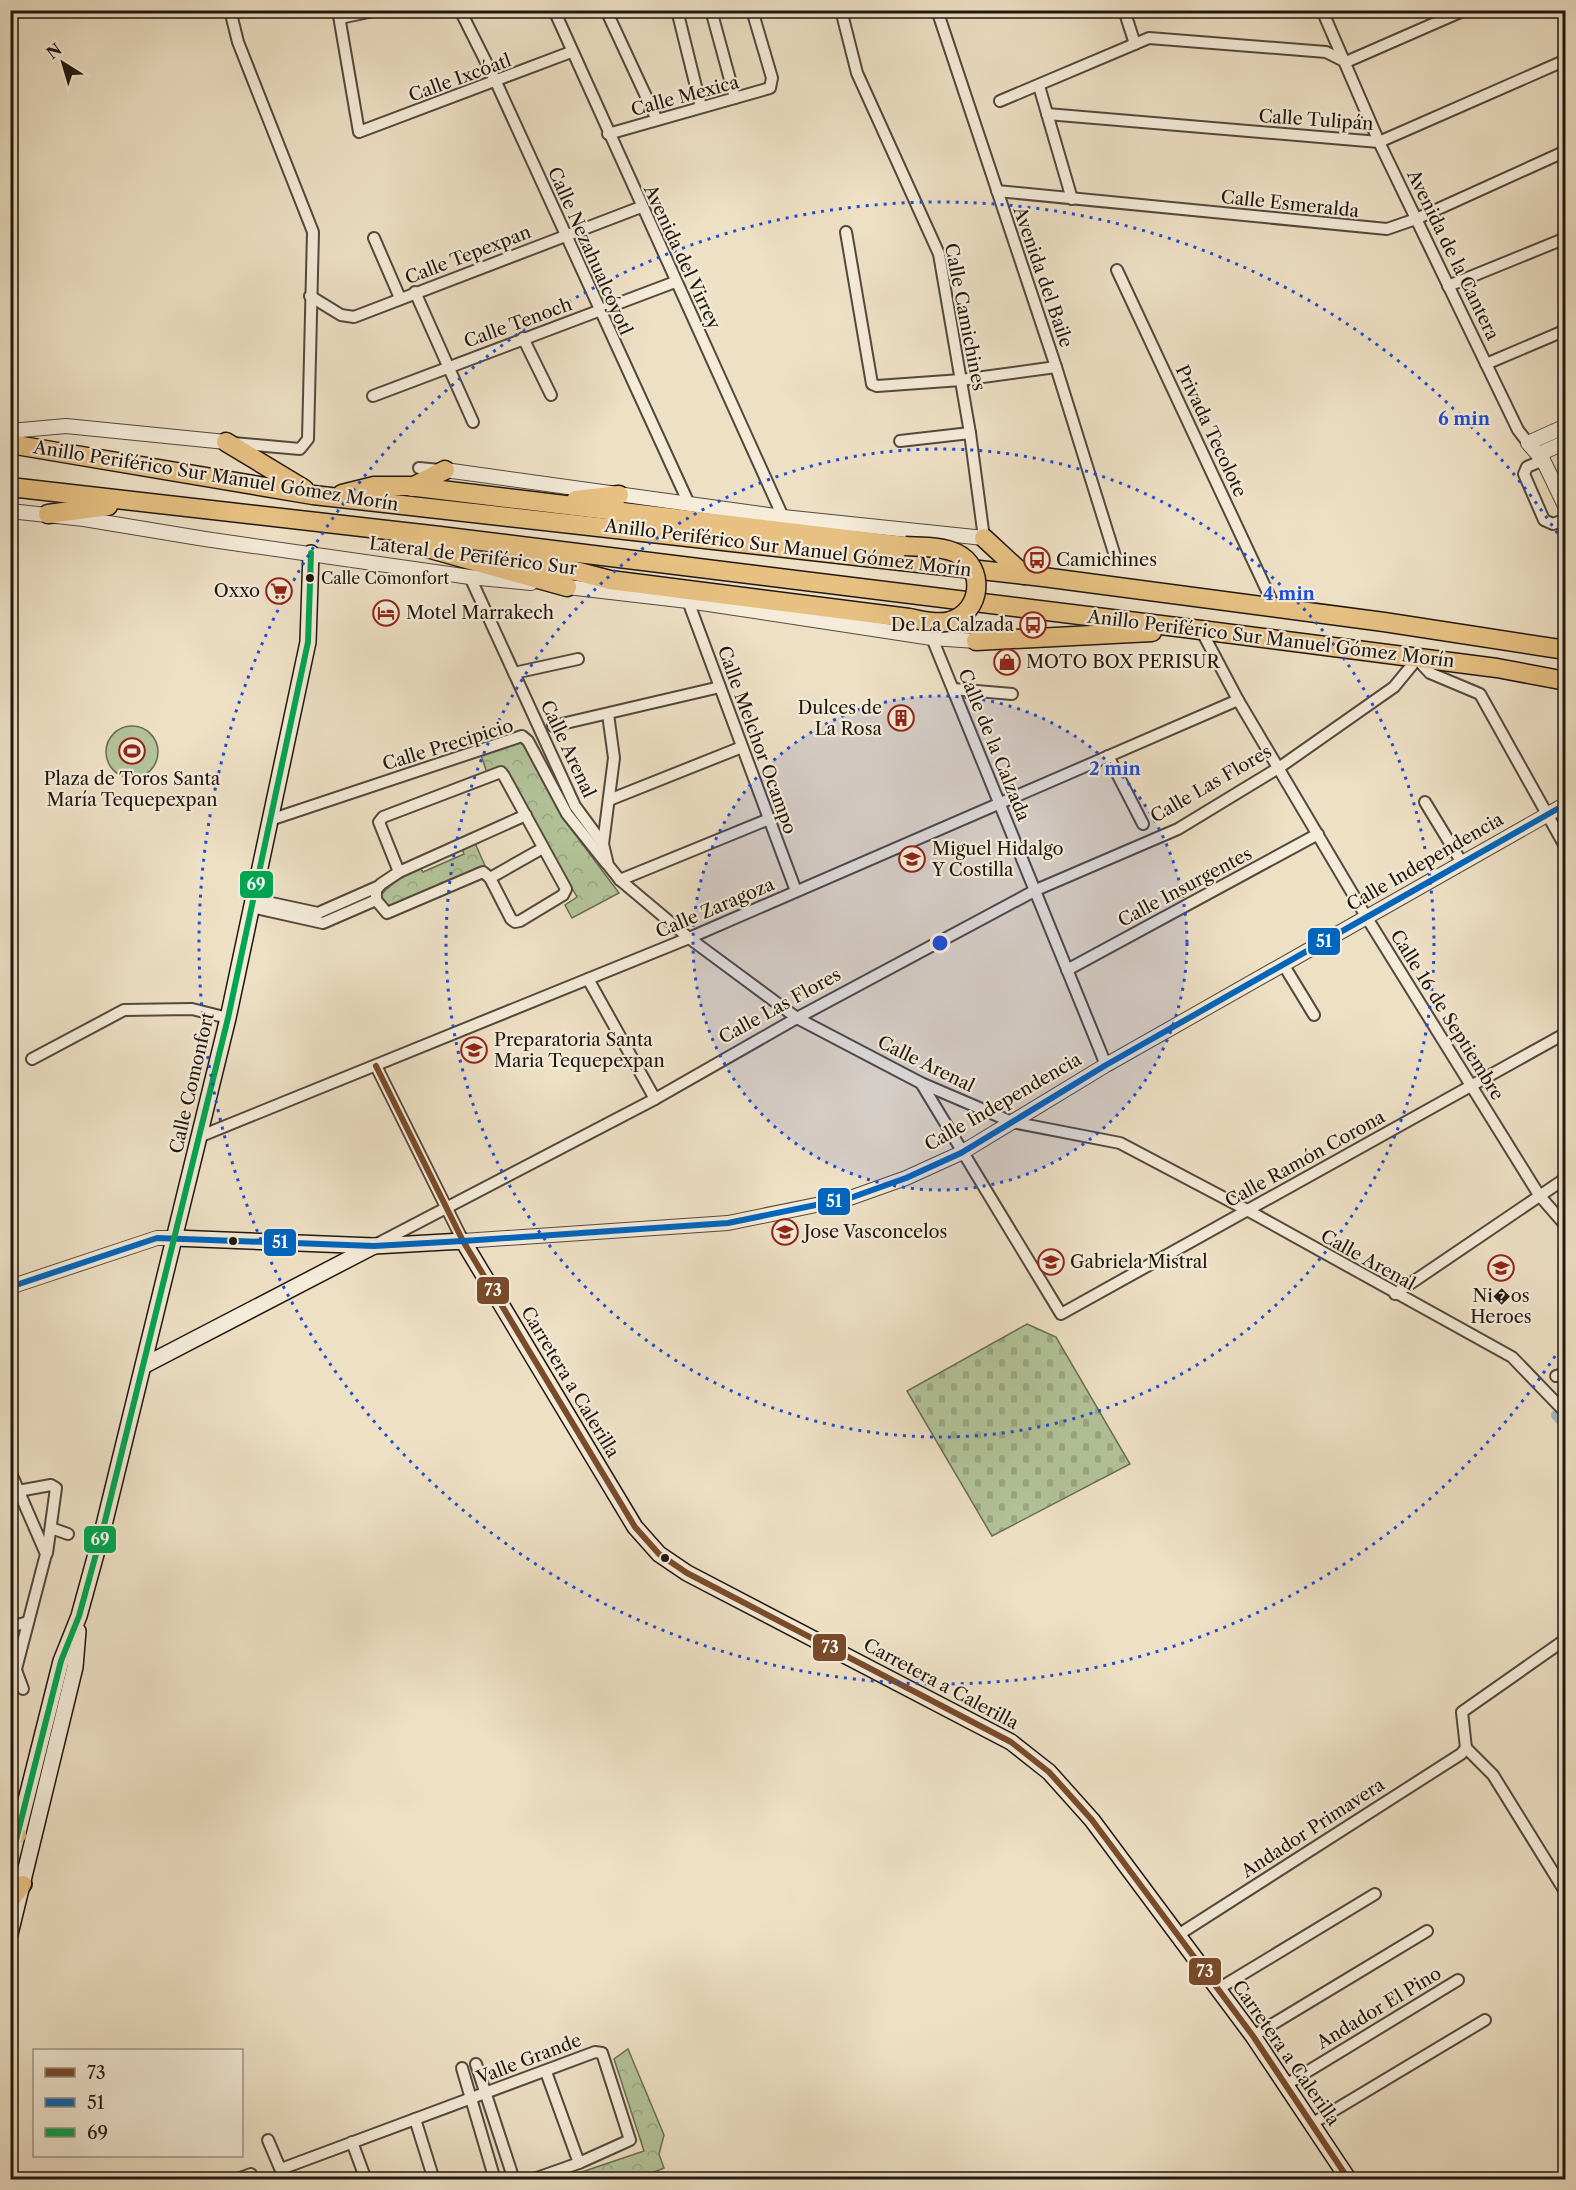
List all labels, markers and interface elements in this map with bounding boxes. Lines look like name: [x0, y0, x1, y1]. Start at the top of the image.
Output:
north arrow: [33, 33, 93, 93]
text: N: [42, 39, 66, 63]
street label: Calle Ixcóatl: [406, 49, 514, 107]
street label: Calle Mexica: [629, 71, 742, 121]
street label: Calle Tulipán: [1258, 105, 1374, 135]
street label: Calle Nezahualcóyotl: [543, 164, 637, 338]
street label: Avenida de la Cantera: [1402, 165, 1504, 344]
street label: Avenida del Virrey: [638, 180, 726, 334]
street label: Calle Esmeralda: [1220, 186, 1361, 222]
street label: Avenida del Baile: [1008, 203, 1077, 350]
street label: Calle Tepexpan: [402, 221, 534, 289]
street label: Calle Camichines: [940, 241, 990, 393]
street label: Calle Tenoch: [461, 293, 575, 353]
street label: Privada Tecolote: [1171, 361, 1251, 501]
text: 6 min: [1438, 408, 1491, 430]
street label: Anillo Periférico Sur Manuel Gómez Morín: [31, 436, 400, 516]
street label: Anillo Periférico Sur Manuel Gómez Morín: [602, 514, 973, 581]
street label: Lateral de Periférico Sur: [368, 532, 579, 580]
bus stop icon: Camichines: [1022, 545, 1052, 575]
place label: Camichines: [1056, 549, 1157, 571]
place label: Calle Comonfort: [321, 568, 449, 588]
marker: Calle Comonfort: [304, 572, 316, 584]
supermarket icon: Oxxo: [264, 576, 294, 606]
place label: Oxxo: [214, 580, 260, 602]
text: 4 min: [1263, 583, 1316, 605]
hotel icon: Motel Marrakech: [371, 598, 401, 628]
place label: Motel Marrakech: [406, 602, 554, 624]
street label: Anillo Periférico Sur Manuel Gómez Morín: [1085, 605, 1456, 672]
bus stop icon: De La Calzada: [1018, 610, 1048, 640]
place label: De La Calzada: [891, 614, 1014, 636]
street label: Calle Melchor Ocampo: [713, 643, 801, 837]
shop icon: MOTO BOX PERISUR: [992, 647, 1022, 677]
place label: MOTO BOX PERISUR: [1026, 651, 1220, 673]
street label: Calle de la Calzada: [953, 666, 1035, 825]
street label: Calle Arenal: [536, 697, 600, 801]
place label: Dulces de La Rosa: [798, 697, 882, 740]
building icon: Dulces de La Rosa: [886, 703, 916, 733]
street label: Calle Precipicio: [380, 715, 516, 775]
sports icon: Plaza de Toros Santa María Tequepexpan: [117, 736, 147, 766]
street label: Calle Las Flores: [1147, 740, 1275, 828]
text: 2 min: [1089, 758, 1142, 780]
place label: Plaza de Toros Santa María Tequepexpan: [44, 768, 221, 811]
street label: Calle Independencia: [1343, 808, 1508, 916]
place label: Miguel Hidalgo Y Costilla: [931, 838, 1064, 881]
street label: Calle Insurgentes: [1114, 842, 1256, 932]
school or university icon: Miguel Hidalgo Y Costilla: [897, 844, 927, 874]
line badge: 69: [239, 870, 274, 899]
street label: Calle Zaragoza: [652, 873, 778, 943]
text: 69: [246, 874, 266, 894]
street label: Calle 16 de Septiembre: [1386, 926, 1508, 1104]
line badge: 51: [1307, 927, 1341, 956]
text: 51: [1316, 931, 1333, 951]
centre of rings: [930, 933, 950, 953]
street label: Calle Las Flores: [715, 963, 845, 1049]
street label: Calle Comonfort: [165, 1010, 219, 1156]
place label: Preparatoria Santa Maria Tequepexpan: [494, 1029, 665, 1072]
street label: Calle Arenal: [874, 1031, 978, 1097]
school or university icon: Preparatoria Santa Maria Tequepexpan: [459, 1035, 489, 1065]
street label: Calle Independencia: [921, 1048, 1086, 1156]
street label: Calle Ramón Corona: [1221, 1106, 1389, 1212]
line badge: 51: [817, 1187, 851, 1216]
text: 51: [826, 1191, 843, 1211]
school or university icon: Jose Vasconcelos: [770, 1217, 800, 1247]
place label: Jose Vasconcelos: [801, 1221, 947, 1243]
street label: Calle Arenal: [1317, 1225, 1419, 1295]
line badge: 51: [263, 1228, 297, 1257]
text: 51: [272, 1232, 289, 1252]
unlabelled marker: [227, 1235, 239, 1247]
school or university icon: Gabriela Mistral: [1036, 1247, 1066, 1277]
place label: Gabriela Mistral: [1070, 1251, 1208, 1273]
school or university icon: Ni�os Heroes: [1486, 1253, 1516, 1283]
line badge: 73: [476, 1276, 510, 1305]
text: 73: [484, 1280, 502, 1300]
place label: Ni�os Heroes: [1470, 1285, 1532, 1328]
street label: Carretera a Calerilla: [516, 1302, 624, 1462]
line badge: 69: [83, 1525, 117, 1554]
text: 69: [90, 1529, 110, 1549]
unlabelled marker: [659, 1552, 671, 1564]
line badge: 73: [812, 1633, 847, 1662]
street label: Carretera a Calerilla: [860, 1634, 1023, 1734]
text: 73: [821, 1637, 839, 1657]
street label: Andador Primavera: [1237, 1773, 1389, 1883]
line badge: 73: [1188, 1957, 1222, 1986]
text: 73: [1196, 1961, 1214, 1981]
street label: Andador El Pino: [1312, 1962, 1445, 2054]
street label: Carretera a Calerilla: [1228, 1976, 1345, 2130]
street label: Valle Grande: [473, 2029, 584, 2089]
legend: [33, 2049, 243, 2157]
text: 73: [87, 2062, 106, 2084]
text: 51: [87, 2092, 105, 2114]
text: 69: [87, 2122, 108, 2144]

